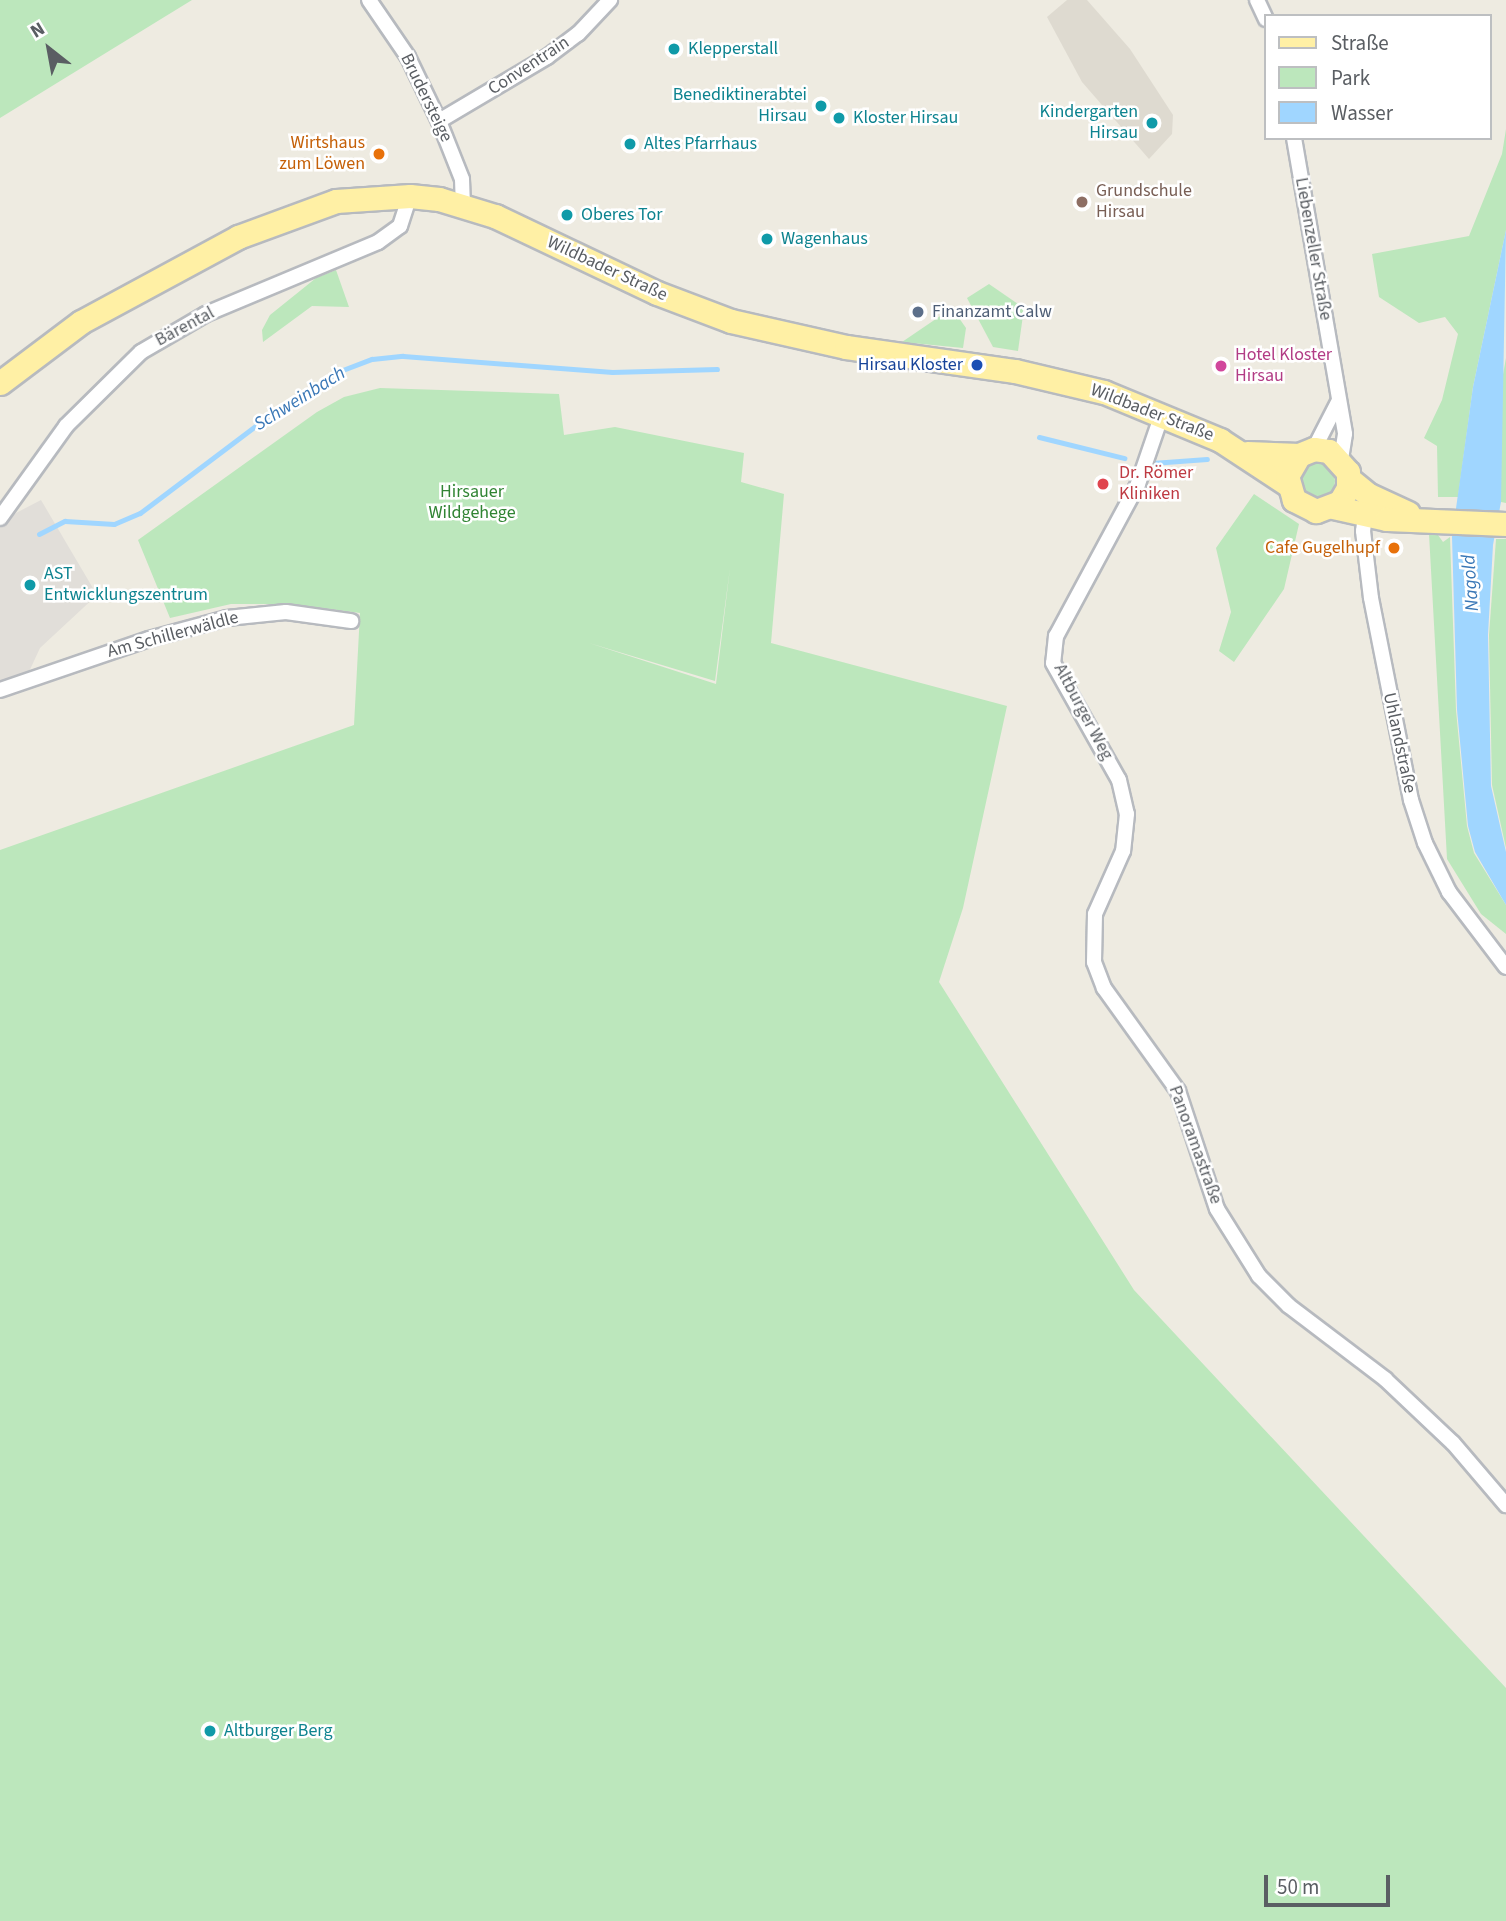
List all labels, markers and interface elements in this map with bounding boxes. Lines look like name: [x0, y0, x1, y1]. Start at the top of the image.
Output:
north arrow: [14, 14, 84, 84]
legend: [1264, 14, 1492, 140]
text: N: [26, 16, 50, 45]
text: Straße: [1331, 28, 1389, 58]
street label: Conventrain: [484, 32, 574, 100]
place label: Klepperstall: [688, 38, 778, 60]
marker: Klepperstall: [666, 41, 682, 57]
street label: Brudersteige: [395, 50, 457, 146]
text: Park: [1331, 63, 1370, 93]
place label: Benediktinerabtei Hirsau: [673, 85, 807, 128]
marker: Benediktinerabtei Hirsau: [813, 98, 829, 114]
text: Wasser: [1331, 98, 1393, 128]
place label: Kindergarten Hirsau: [1040, 102, 1138, 144]
place label: Kloster Hirsau: [853, 107, 958, 129]
marker: Kloster Hirsau: [831, 110, 847, 126]
marker: Kindergarten Hirsau: [1144, 115, 1160, 131]
place label: Wirtshaus zum Löwen: [279, 133, 365, 176]
place label: Altes Pfarrhaus: [644, 133, 757, 155]
marker: Altes Pfarrhaus: [622, 136, 638, 152]
marker: Wirtshaus zum Löwen: [371, 146, 387, 162]
street label: Liebenzeller Straße: [1290, 176, 1336, 322]
place label: Grundschule Hirsau: [1096, 181, 1192, 224]
marker: Grundschule Hirsau: [1074, 194, 1090, 210]
place label: Oberes Tor: [581, 204, 662, 226]
marker: Oberes Tor: [559, 207, 575, 223]
place label: Wagenhaus: [781, 228, 868, 250]
marker: Wagenhaus: [759, 231, 775, 247]
street label: Wildbader Straße: [543, 232, 671, 306]
place label: Finanzamt Calw: [932, 301, 1052, 323]
street label: Bärental: [152, 302, 218, 352]
marker: Finanzamt Calw: [910, 304, 926, 320]
place label: Hotel Kloster Hirsau: [1235, 345, 1332, 388]
place label: Hirsau Kloster: [858, 354, 963, 376]
marker: Hirsau Kloster: [969, 357, 985, 373]
marker: Hotel Kloster Hirsau: [1213, 358, 1229, 374]
water label: Schweinbach: [250, 362, 350, 436]
street label: Wildbader Straße: [1087, 380, 1217, 446]
place label: Dr. Römer Kliniken: [1119, 463, 1193, 505]
marker: Dr. Römer Kliniken: [1093, 474, 1113, 494]
park label: Hirsauer Wildgehege: [428, 482, 516, 524]
place label: Cafe Gugelhupf: [1265, 537, 1380, 559]
marker: Cafe Gugelhupf: [1386, 540, 1402, 556]
water label: Nagold: [1458, 554, 1484, 612]
place label: AST Entwicklungszentrum: [44, 564, 208, 606]
marker: AST Entwicklungszentrum: [22, 577, 38, 593]
street label: Am Schillerwäldle: [105, 607, 241, 663]
street label: Altburger Weg: [1049, 660, 1117, 764]
street label: Uhlandstraße: [1378, 691, 1420, 795]
street label: Panoramastraße: [1164, 1083, 1226, 1207]
place label: Altburger Berg: [224, 1720, 333, 1742]
marker: Altburger Berg: [202, 1723, 218, 1739]
scale bar: [1268, 1862, 1394, 1906]
text: 50 m: [1277, 1872, 1319, 1902]

